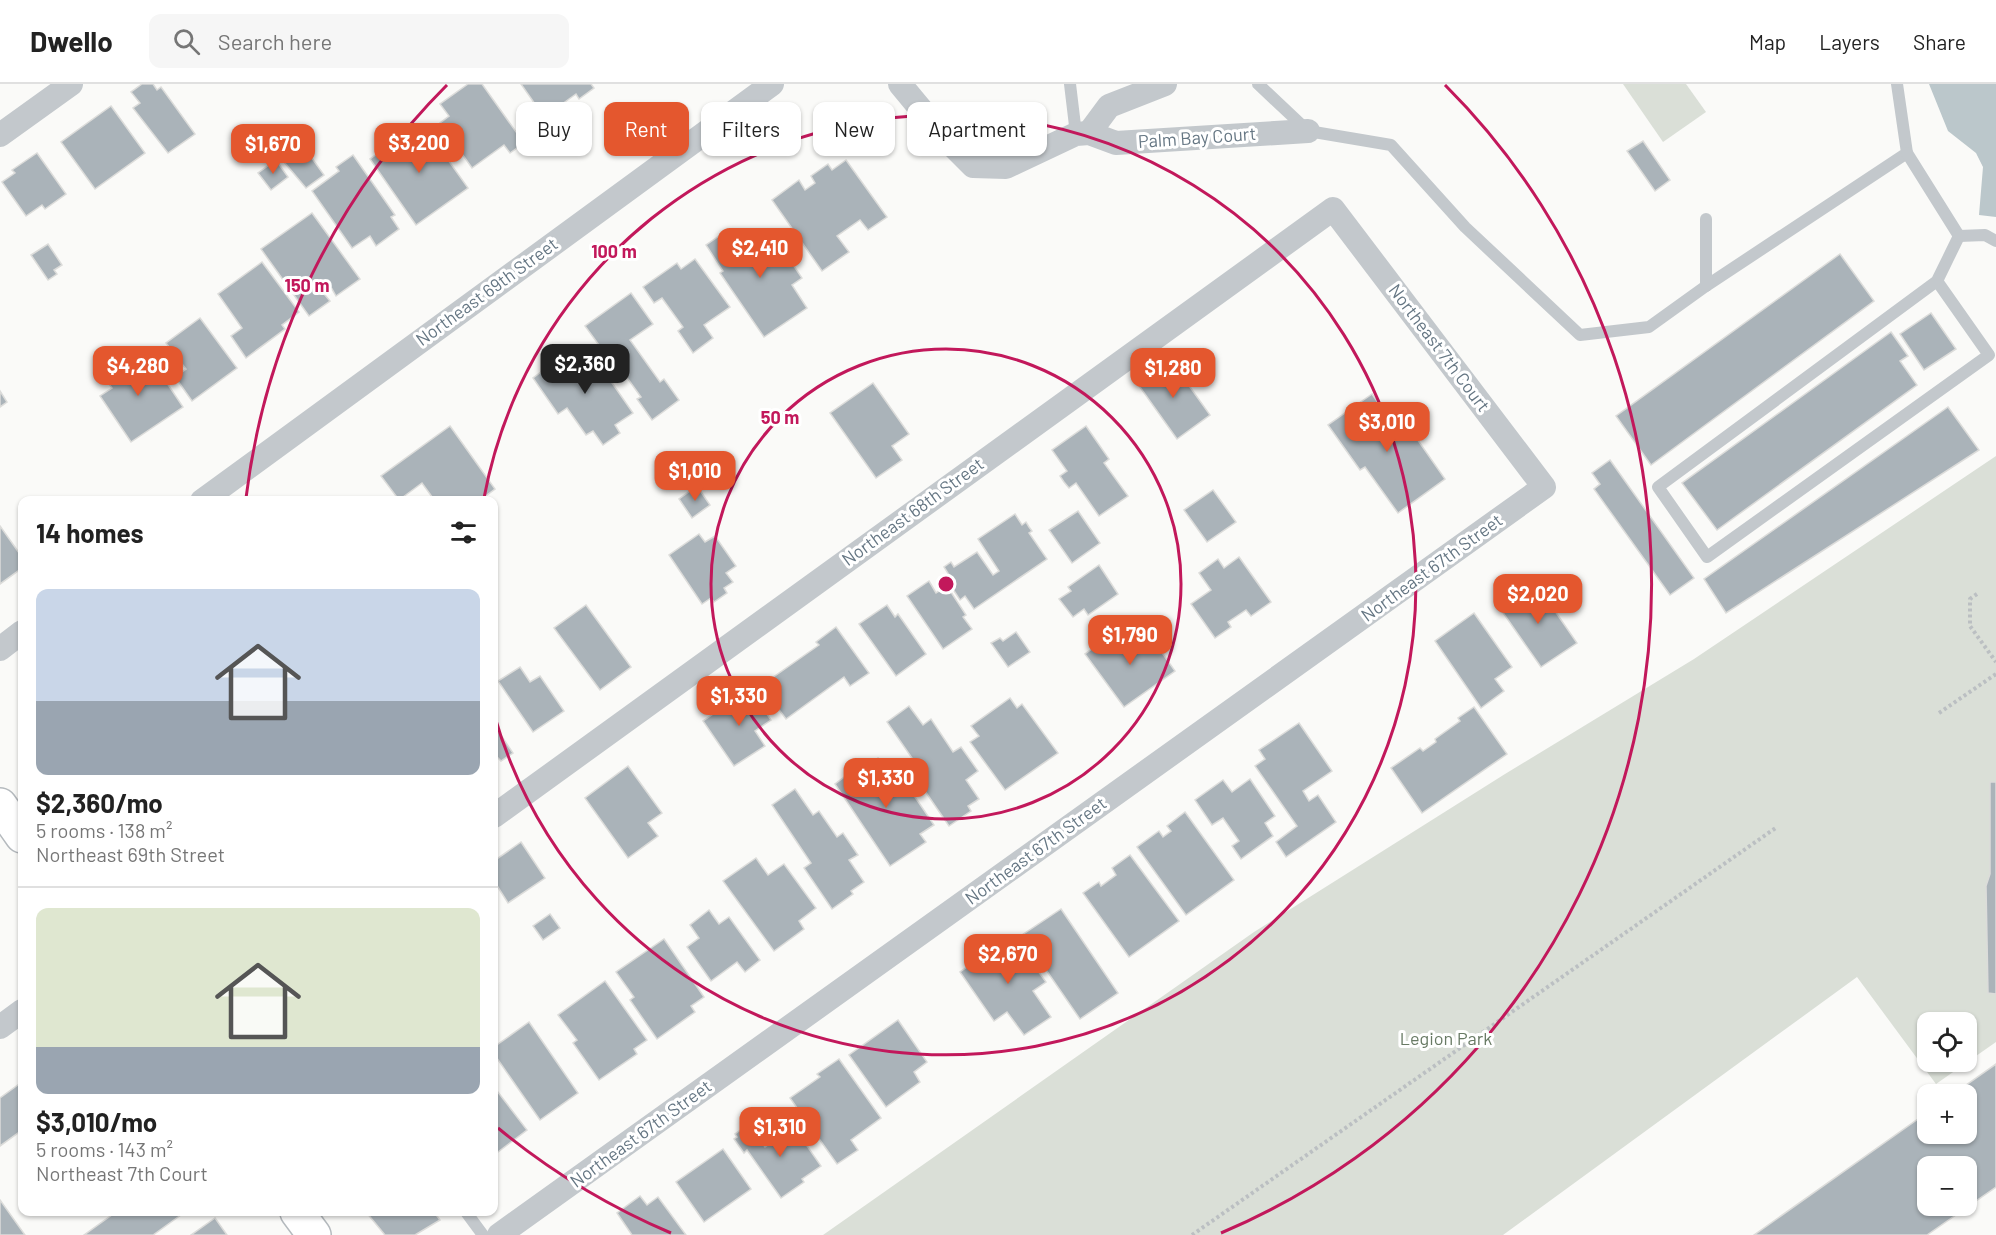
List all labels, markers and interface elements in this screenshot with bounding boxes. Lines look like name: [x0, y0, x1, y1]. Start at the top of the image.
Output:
search box: [149, 14, 569, 68]
text: Dwello: [30, 24, 113, 58]
icon: search: [170, 25, 203, 58]
text: Search here: [218, 28, 332, 54]
text: Map: [1749, 29, 1786, 54]
text: Layers: [1819, 29, 1880, 54]
text: Share: [1913, 29, 1966, 54]
chip: Buy: [516, 102, 592, 156]
chip: Rent: [604, 102, 689, 156]
chip: Filters: [701, 102, 801, 156]
chip: New: [813, 102, 895, 156]
chip: Apartment: [907, 102, 1047, 156]
street label: Palm Bay Court: [1137, 122, 1257, 152]
pin: $3,200: [370, 123, 468, 174]
pin: $1,670: [224, 124, 322, 175]
text: $3,200: [388, 130, 450, 154]
text: $1,670: [245, 131, 301, 155]
pin: $2,410: [711, 228, 809, 279]
street label: Northeast 69th Street: [411, 232, 562, 350]
text: $2,410: [732, 235, 788, 259]
text: 100 m: [591, 240, 637, 262]
text: 150 m: [285, 274, 329, 296]
street label: Northeast 7th Court: [1385, 279, 1495, 416]
pin: $2,360: [536, 344, 634, 395]
pin: $4,280: [89, 346, 187, 397]
pin: $1,280: [1124, 348, 1222, 399]
text: $2,360: [555, 351, 615, 375]
text: $4,280: [107, 353, 169, 377]
text: $1,280: [1144, 355, 1202, 379]
pin: $3,010: [1338, 402, 1436, 453]
text: 50 m: [761, 406, 799, 428]
text: $3,010: [1359, 409, 1415, 433]
pin: $1,010: [646, 451, 744, 502]
street label: Northeast 68th Street: [837, 452, 988, 570]
text: $1,010: [669, 458, 721, 482]
street label: Northeast 67th Street: [1357, 509, 1506, 626]
icon: filters: [447, 516, 480, 549]
text: 14 homes: [36, 517, 143, 548]
centre of rings: [936, 574, 956, 594]
pin: $2,020: [1489, 574, 1587, 625]
text: $2,020: [1507, 581, 1569, 605]
pin: $1,790: [1081, 615, 1179, 666]
text: $1,790: [1102, 622, 1158, 646]
icon: home: [204, 628, 312, 736]
pin: $1,330: [690, 676, 788, 727]
text: $1,330: [711, 683, 767, 707]
pin: $1,330: [837, 758, 935, 809]
text: $1,330: [858, 765, 914, 789]
text: $2,360/mo: [36, 787, 163, 818]
street label: Northeast 67th Street: [961, 792, 1110, 909]
text: 5 rooms · 138 m²: [36, 818, 172, 842]
text: Northeast 69th Street: [36, 842, 225, 866]
pin: $2,670: [959, 934, 1057, 985]
text: $2,670: [978, 941, 1038, 965]
icon: home: [204, 947, 312, 1055]
map controls: [1917, 1012, 1977, 1216]
button: locate: [1917, 1012, 1977, 1072]
park label: Legion Park: [1400, 1027, 1492, 1049]
street label: Northeast 67th Street: [566, 1075, 715, 1192]
button: +: [1917, 1084, 1977, 1144]
text: $3,010/mo: [36, 1106, 157, 1137]
pin: $1,310: [731, 1107, 829, 1158]
text: $1,310: [753, 1114, 807, 1138]
text: 5 rooms · 143 m²: [36, 1137, 173, 1161]
button: −: [1917, 1156, 1977, 1216]
text: Northeast 7th Court: [36, 1161, 208, 1185]

